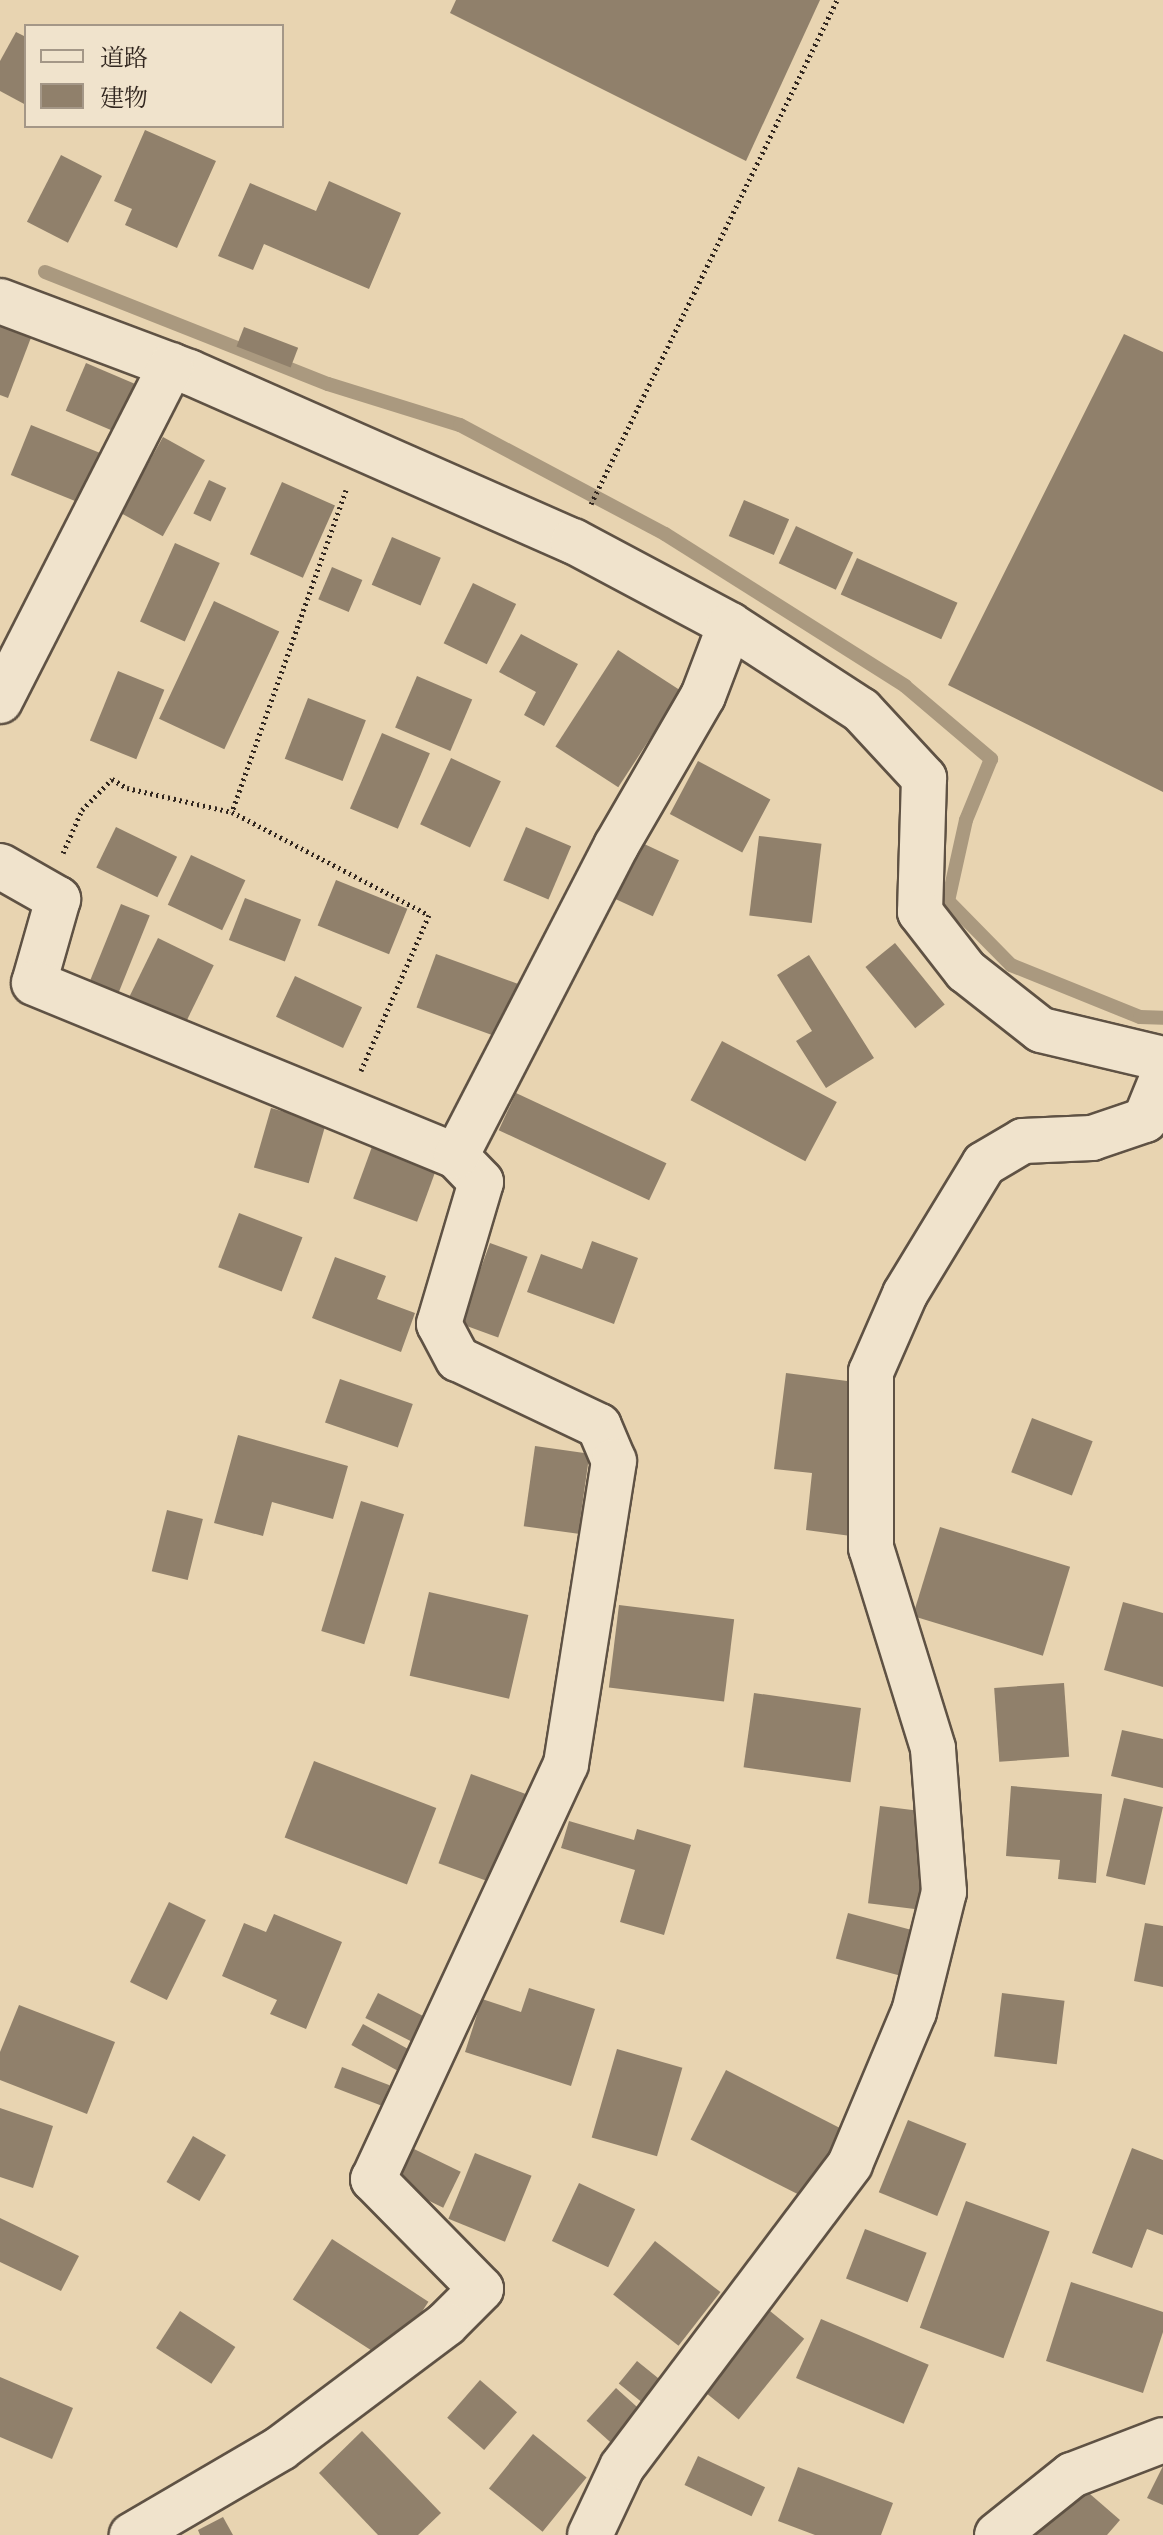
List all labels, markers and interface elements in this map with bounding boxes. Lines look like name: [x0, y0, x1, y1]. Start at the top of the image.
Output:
legend: [24, 24, 284, 128]
text: 道路: [100, 44, 148, 74]
text: 建物: [100, 84, 148, 114]

